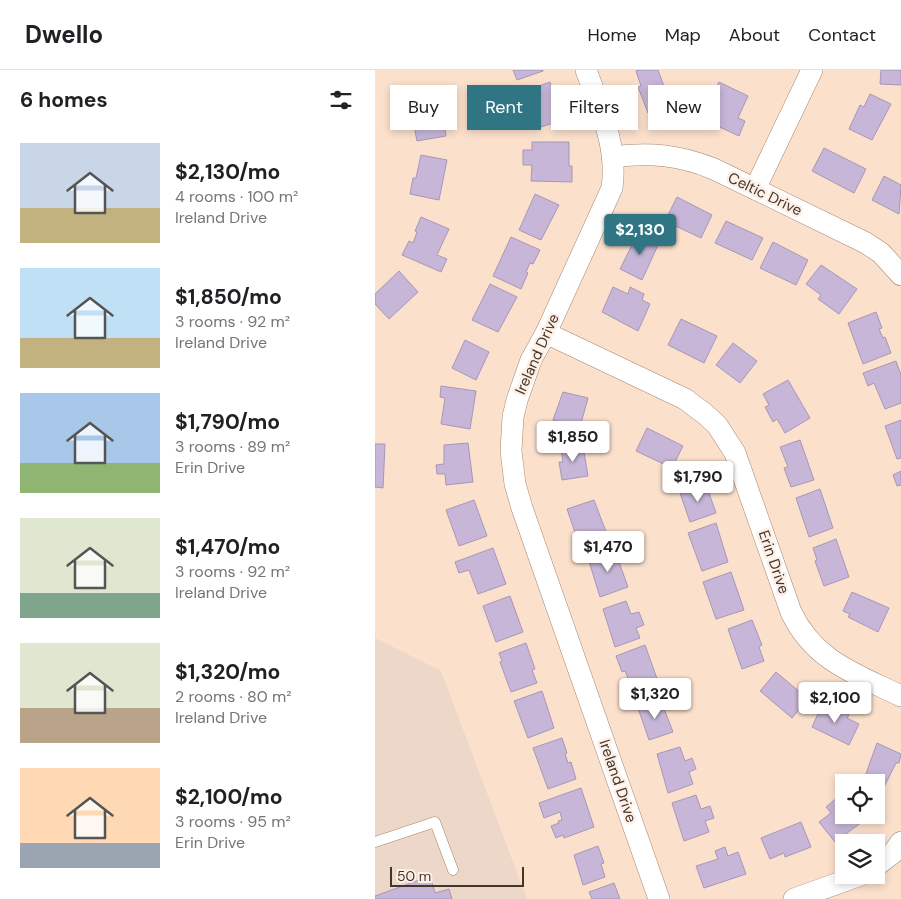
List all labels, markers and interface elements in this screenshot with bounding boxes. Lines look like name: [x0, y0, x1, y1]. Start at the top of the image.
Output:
text: Dwello: [25, 19, 103, 50]
text: Home: [587, 23, 637, 47]
text: Map: [665, 23, 701, 47]
text: About: [729, 23, 780, 47]
text: Contact: [808, 23, 876, 47]
chip: Buy: [390, 85, 457, 130]
chip: Rent: [467, 85, 541, 130]
chip: Filters: [551, 85, 638, 130]
chip: New: [648, 85, 720, 130]
text: 6 homes: [20, 86, 108, 114]
icon: filters: [327, 86, 355, 114]
text: $2,130/mo: [175, 158, 280, 186]
icon: home: [60, 163, 120, 223]
street label: Celtic Drive: [725, 167, 805, 221]
text: 4 rooms · 100 m²: [175, 186, 298, 207]
text: Ireland Drive: [175, 207, 267, 228]
pin: $2,130: [599, 214, 681, 256]
text: $2,130: [615, 219, 665, 240]
text: $1,850/mo: [175, 283, 282, 311]
icon: home: [60, 288, 120, 348]
text: 3 rooms · 92 m²: [175, 311, 290, 332]
street label: Ireland Drive: [510, 311, 564, 397]
text: Ireland Drive: [175, 332, 267, 353]
text: $1,790/mo: [175, 408, 280, 436]
icon: home: [60, 413, 120, 473]
pin: $1,850: [532, 420, 614, 463]
text: $1,850: [548, 426, 598, 447]
text: 3 rooms · 89 m²: [175, 436, 290, 457]
text: Erin Drive: [175, 457, 245, 478]
pin: $1,790: [657, 460, 739, 503]
text: $1,790: [673, 466, 723, 487]
street label: Erin Drive: [754, 528, 794, 596]
pin: $1,470: [567, 530, 649, 573]
text: $1,470/mo: [175, 533, 280, 561]
text: $1,470: [583, 536, 633, 557]
icon: home: [60, 538, 120, 598]
text: 3 rooms · 92 m²: [175, 561, 290, 582]
text: Ireland Drive: [175, 582, 267, 603]
text: $1,320/mo: [175, 658, 280, 686]
icon: home: [60, 663, 120, 723]
pin: $1,320: [614, 678, 696, 720]
pin: $2,100: [794, 682, 876, 724]
text: $1,320: [630, 683, 680, 704]
text: 2 rooms · 80 m²: [175, 686, 292, 707]
text: $2,100: [809, 687, 861, 708]
text: Ireland Drive: [175, 707, 267, 728]
street label: Ireland Drive: [594, 737, 642, 825]
map controls: [835, 774, 885, 884]
button: locate: [835, 774, 885, 824]
text: $2,100/mo: [175, 783, 282, 811]
icon: home: [60, 788, 120, 848]
text: 3 rooms · 95 m²: [175, 811, 291, 832]
text: Erin Drive: [175, 832, 245, 853]
button: layers: [835, 834, 885, 884]
scale bar: [390, 864, 524, 887]
text: 50 m: [397, 867, 431, 885]

